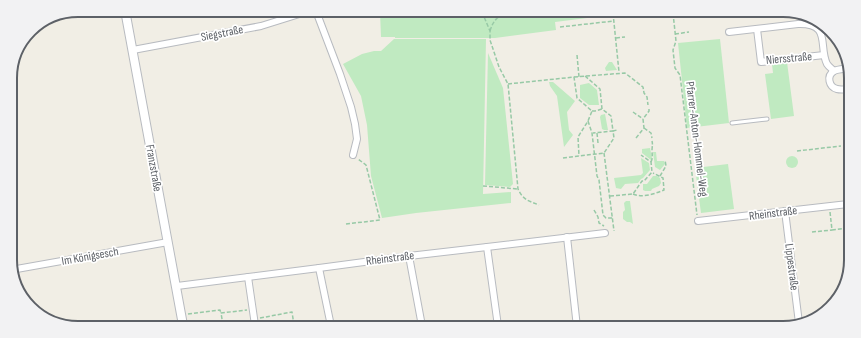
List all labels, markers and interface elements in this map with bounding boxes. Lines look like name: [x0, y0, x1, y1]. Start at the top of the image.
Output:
street label: Siegstraße: [200, 22, 245, 45]
street label: Niersstraße: [765, 49, 813, 68]
street label: Pfarrer-Anton-Hommel-Weg: [682, 81, 711, 198]
street label: Franzstraße: [142, 143, 165, 193]
street label: Rheinstraße: [748, 203, 798, 224]
street label: Lippestraße: [781, 243, 802, 292]
street label: Im Königsesch: [60, 244, 120, 269]
street label: Rheinstraße: [365, 248, 415, 269]

